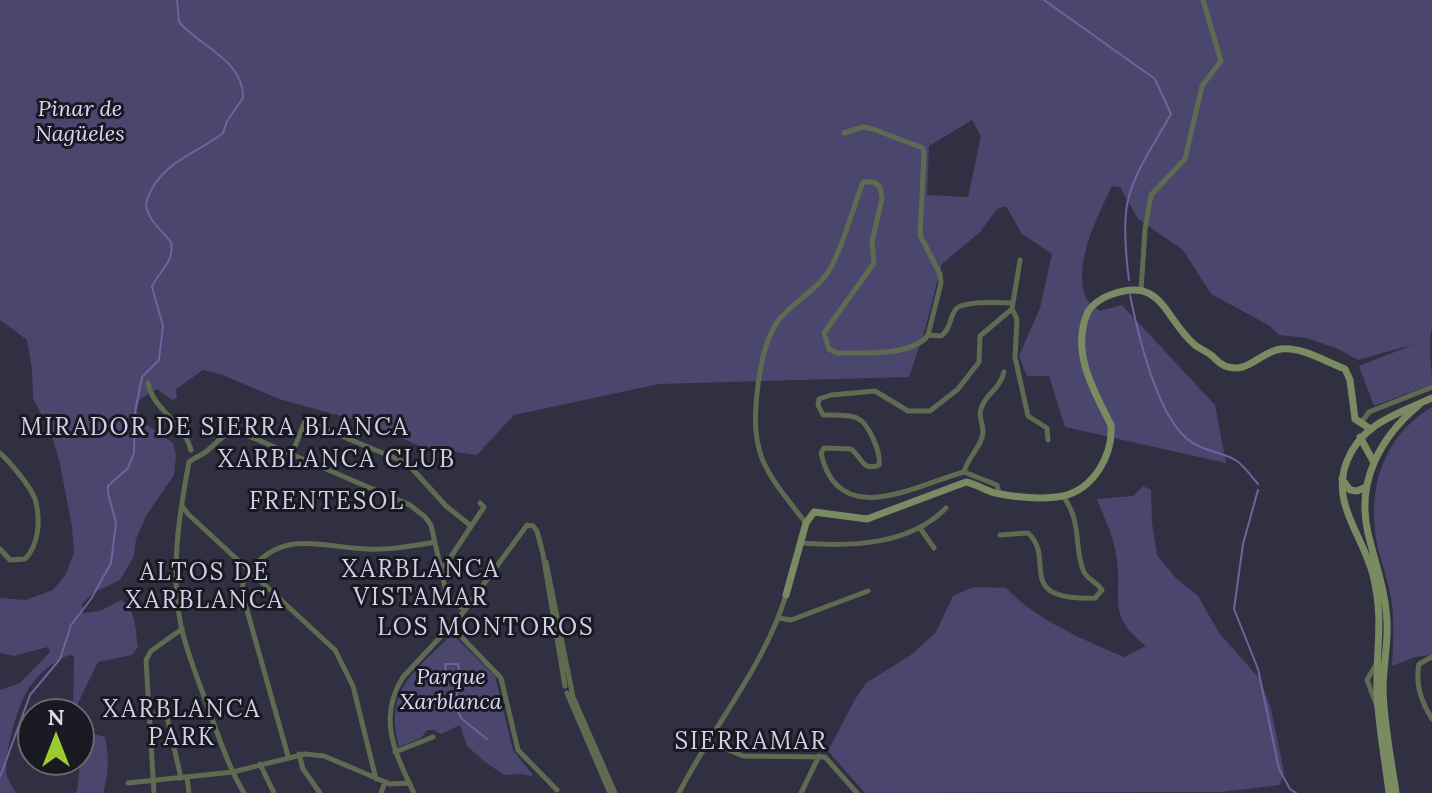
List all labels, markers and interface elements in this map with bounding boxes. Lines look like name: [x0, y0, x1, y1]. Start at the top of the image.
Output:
park label: Pinar de Nagüeles: [35, 94, 125, 147]
district label: MIRADOR DE SIERRA BLANCA: [20, 411, 410, 442]
district label: XARBLANCA CLUB: [218, 443, 456, 474]
district label: FRENTESOL: [249, 485, 405, 516]
district label: XARBLANCA VISTAMAR: [342, 553, 500, 612]
district label: ALTOS DE XARBLANCA: [126, 556, 284, 615]
district label: LOS MONTOROS: [377, 611, 595, 642]
park label: Parque Xarblanca: [400, 662, 503, 715]
district label: XARBLANCA PARK: [103, 693, 261, 752]
north arrow: [16, 697, 96, 777]
text: N: [47, 703, 65, 731]
district label: SIERRAMAR: [674, 725, 828, 756]

